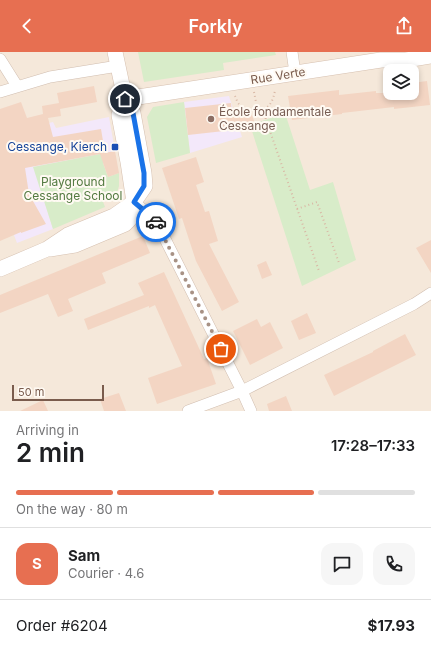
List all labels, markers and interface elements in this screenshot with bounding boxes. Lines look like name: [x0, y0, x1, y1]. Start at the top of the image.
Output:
icon: back: [16, 15, 38, 37]
icon: share: [393, 15, 415, 37]
text: Forkly: [188, 16, 243, 37]
street label: Rue Verte: [249, 64, 306, 87]
map controls: [383, 64, 419, 100]
button: layers: [383, 64, 419, 100]
pin: [108, 82, 142, 116]
icon: home: [114, 88, 136, 110]
place label: École fondamentale Cessange: [219, 104, 331, 133]
marker: École fondamentale Cessange: [206, 114, 216, 124]
place label: Cessange, Kierch: [7, 139, 107, 154]
marker: Cessange, Kierch: [110, 142, 120, 152]
park label: Playground Cessange School: [24, 174, 122, 203]
courier: [136, 202, 176, 242]
icon: car: [145, 211, 167, 233]
pin: [204, 332, 238, 366]
icon: bag: [210, 338, 232, 360]
scale bar: [12, 383, 104, 402]
text: 50 m: [18, 385, 44, 399]
text: Arriving in: [16, 422, 79, 438]
text: 17:28–17:33: [331, 436, 415, 455]
text: 2 min: [16, 437, 85, 468]
text: On the way · 80 m: [16, 501, 128, 517]
button: chat: [321, 543, 363, 585]
button: phone: [373, 543, 415, 585]
text: Sam: [68, 546, 100, 565]
text: S: [32, 554, 42, 573]
text: Courier · 4.6: [68, 565, 144, 581]
text: Order #6204: [16, 616, 108, 635]
text: $17.93: [368, 616, 415, 635]

